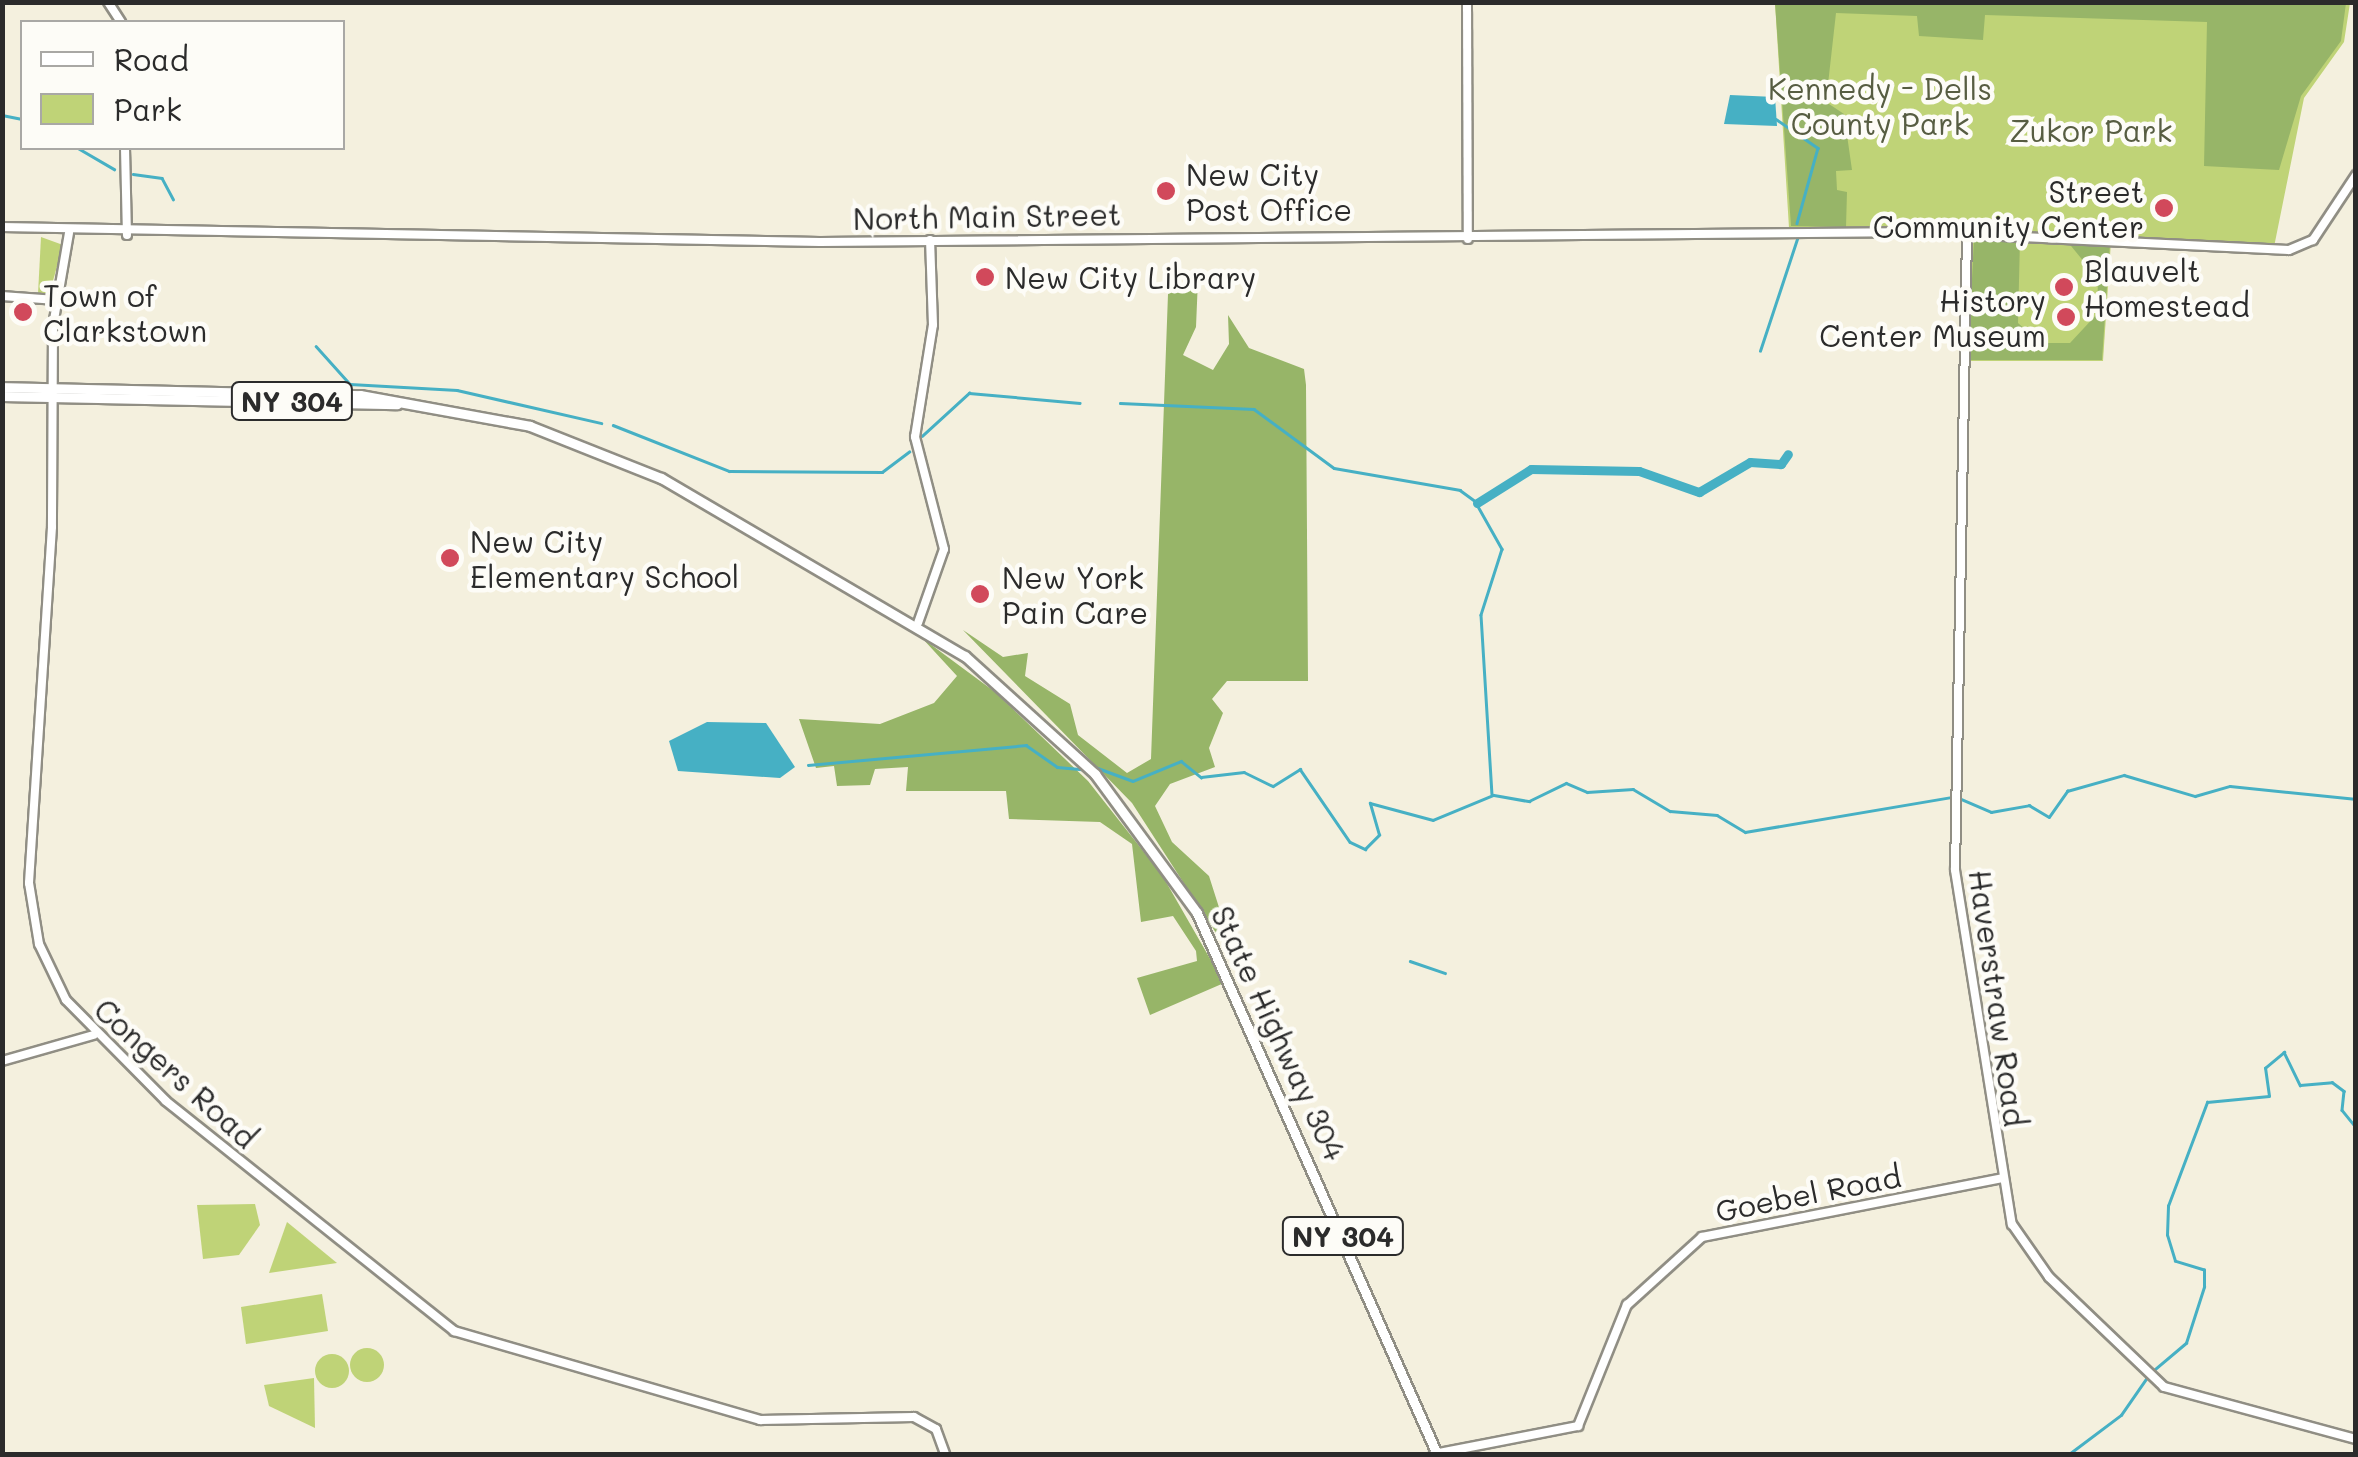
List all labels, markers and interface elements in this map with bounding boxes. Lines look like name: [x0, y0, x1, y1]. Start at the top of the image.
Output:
legend: [20, 20, 345, 150]
text: Road: [114, 39, 189, 79]
park label: Kennedy - Dells County Park: [1768, 70, 1992, 140]
text: Park: [114, 89, 182, 129]
park label: Zukor Park: [2010, 112, 2172, 148]
place label: New City Post Office: [1186, 156, 1352, 226]
place label: Street Community Center: [1873, 173, 2144, 244]
marker: New City Post Office: [1155, 180, 1177, 202]
street label: North Main Street: [853, 196, 1121, 236]
marker: Street Community Center: [2153, 197, 2175, 219]
place label: Blauvelt Homestead: [2084, 252, 2250, 322]
place label: New City Library: [1005, 259, 1256, 295]
marker: New City Library: [974, 266, 996, 288]
marker: Blauvelt Homestead: [2053, 276, 2075, 298]
place label: Town of Clarkstown: [43, 277, 207, 348]
place label: History Center Museum: [1819, 282, 2046, 352]
marker: Town of Clarkstown: [12, 301, 34, 323]
marker: History Center Museum: [2055, 306, 2077, 328]
road number: NY 304: [230, 378, 354, 424]
place label: New City Elementary School: [470, 523, 739, 594]
marker: New City Elementary School: [439, 547, 461, 569]
place label: New York Pain Care: [1002, 559, 1148, 630]
marker: New York Pain Care: [967, 581, 993, 607]
street label: Haverstraw Road: [1962, 867, 2034, 1129]
street label: State Highway 304: [1204, 900, 1354, 1166]
street label: Congers Road: [87, 991, 265, 1155]
street label: Goebel Road: [1712, 1157, 1904, 1229]
road number: NY 304: [1280, 1213, 1406, 1259]

